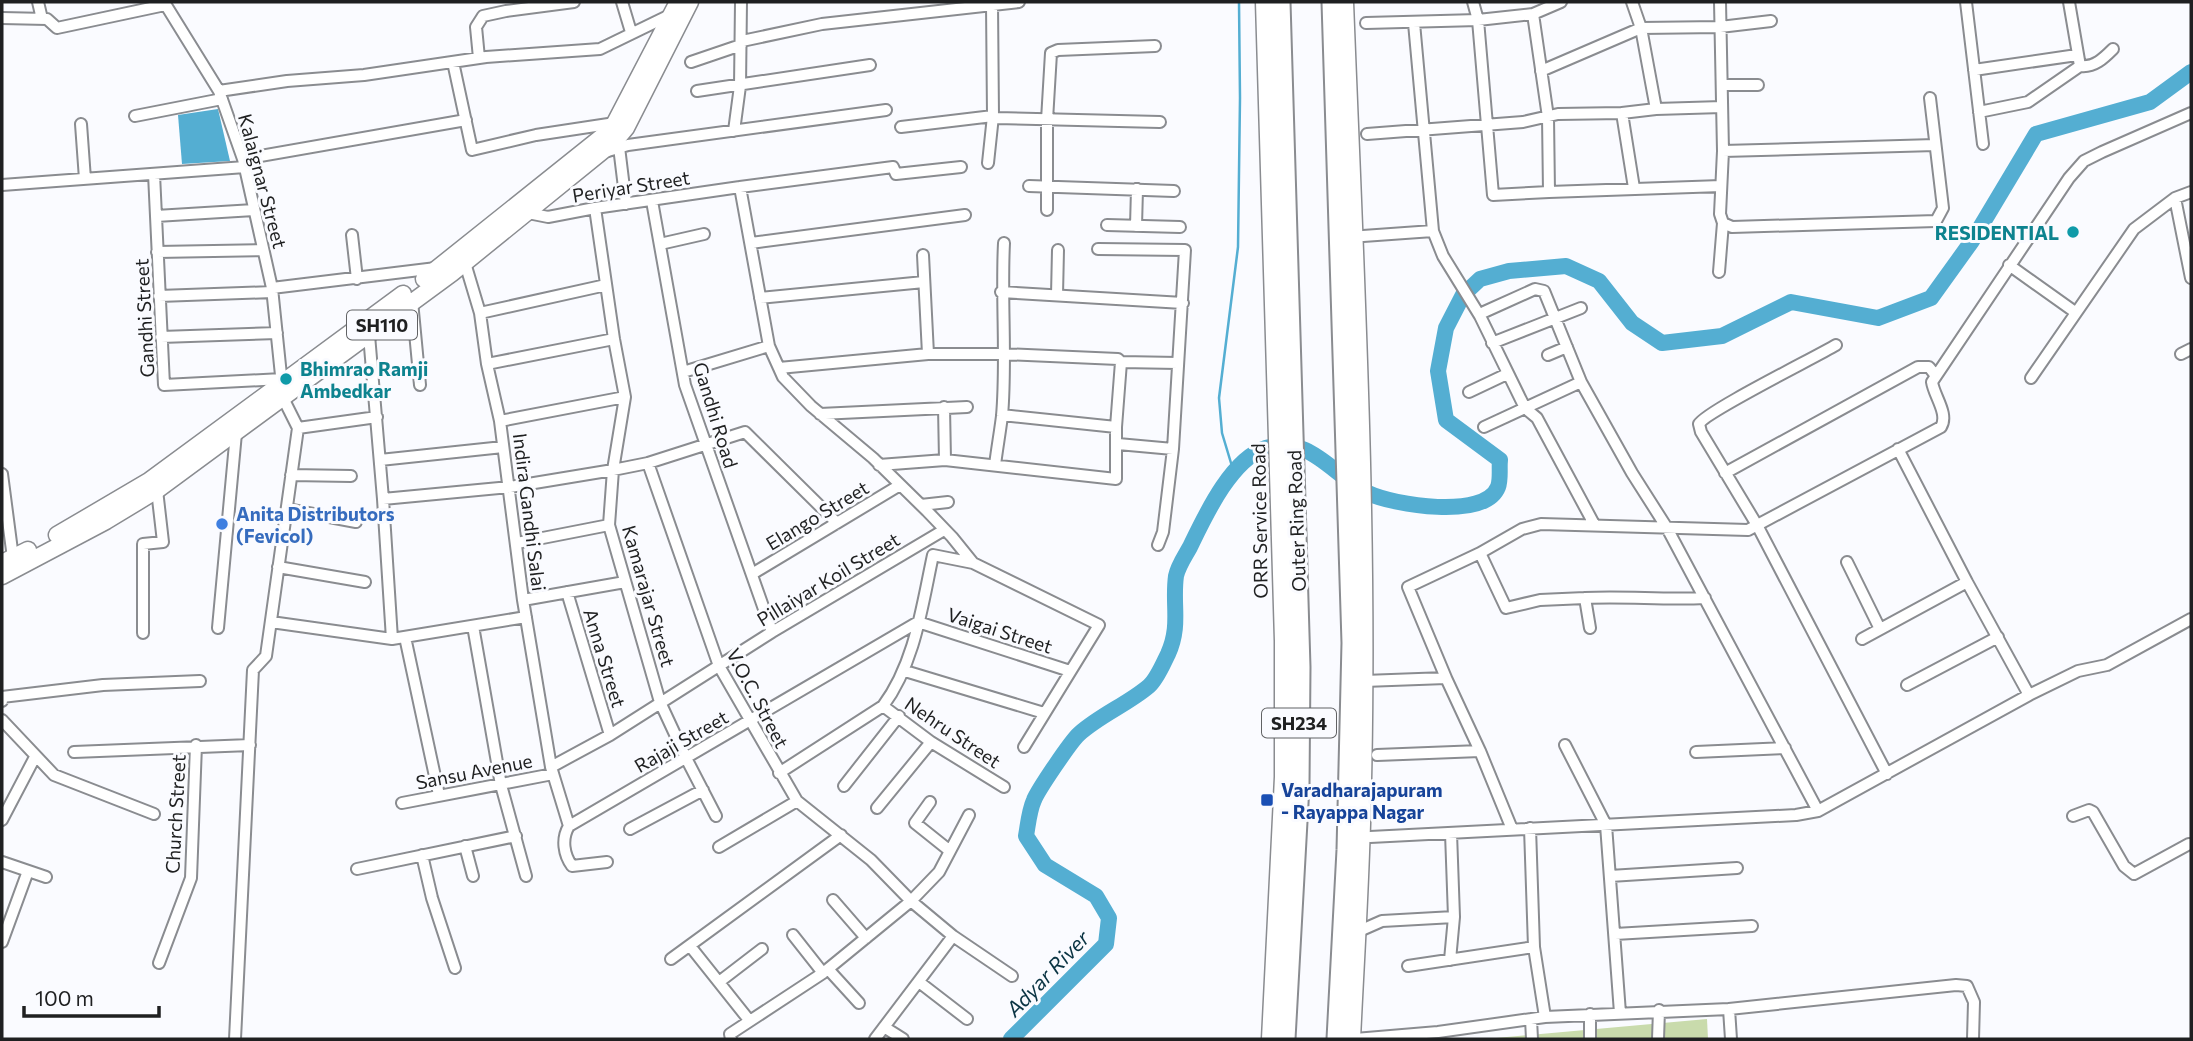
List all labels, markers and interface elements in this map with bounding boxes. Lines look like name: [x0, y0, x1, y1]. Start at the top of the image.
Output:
street label: Kalaignar Street: [234, 111, 292, 251]
street label: Periyar Street: [571, 165, 692, 207]
place label: RESIDENTIAL: [1935, 221, 2059, 244]
marker: RESIDENTIAL: [2065, 224, 2081, 240]
street label: Gandhi Street: [129, 258, 159, 378]
road number: SH110: [347, 310, 417, 340]
place label: Bhimrao Ramji Ambedkar: [300, 357, 428, 402]
street label: Gandhi Road: [689, 359, 743, 471]
marker: Bhimrao Ramji Ambedkar: [278, 371, 294, 387]
street label: Indira Gandhi Salai: [509, 432, 551, 592]
street label: ORR Service Road: [1246, 443, 1272, 599]
street label: Outer Ring Road: [1282, 450, 1310, 592]
street label: Elango Street: [761, 475, 873, 555]
place label: Anita Distributors (Fevicol): [236, 502, 395, 547]
marker: Anita Distributors (Fevicol): [214, 516, 230, 532]
street label: Kamarajar Street: [618, 523, 680, 670]
street label: Pillaiyar Koil Street: [752, 527, 904, 631]
street label: Vaigai Street: [945, 602, 1056, 658]
street label: Anna Street: [579, 606, 631, 710]
street label: V.O.C. Street: [722, 644, 794, 752]
street label: Nehru Street: [901, 691, 1006, 773]
street label: Rajaji Street: [630, 705, 732, 777]
road number: SH234: [1262, 708, 1336, 738]
street label: Sansu Avenue: [414, 748, 534, 794]
street label: Church Street: [160, 754, 190, 874]
place label: Varadharajapuram - Rayappa Nagar: [1281, 778, 1443, 823]
marker: Varadharajapuram - Rayappa Nagar: [1259, 792, 1275, 808]
water label: Adyar River: [999, 925, 1094, 1022]
scale bar: [24, 974, 159, 1018]
text: 100 m: [35, 985, 94, 1010]

